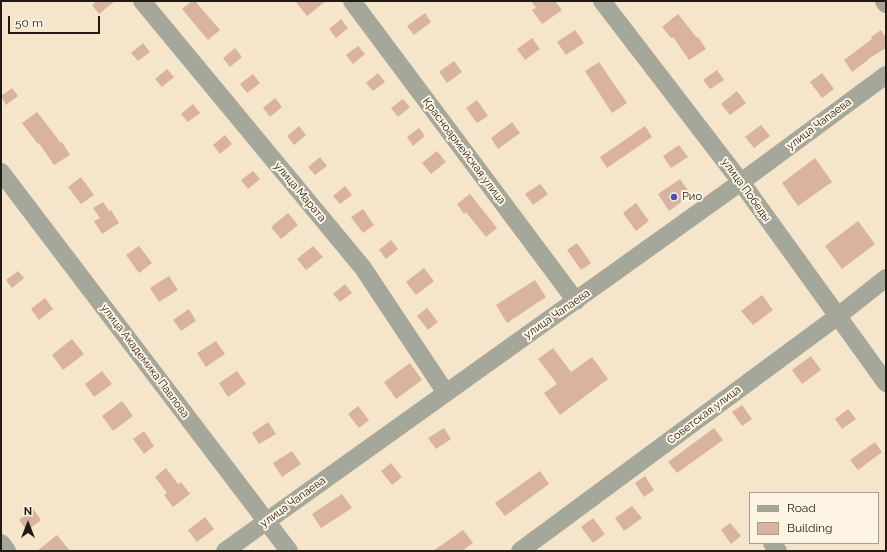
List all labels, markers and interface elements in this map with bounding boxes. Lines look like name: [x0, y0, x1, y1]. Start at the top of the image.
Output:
scale bar: [10, 8, 102, 34]
text: 50 m: [15, 16, 43, 30]
street label: Красноармейская улица: [420, 95, 508, 207]
street label: улица Чапаева: [784, 95, 854, 153]
street label: улица Победы: [719, 156, 773, 224]
street label: улица Марата: [271, 160, 329, 224]
place label: Рио: [682, 190, 702, 204]
marker: Рио: [669, 192, 679, 202]
street label: улица Чапаева: [521, 286, 593, 342]
street label: улица Академика Павлова: [98, 302, 192, 420]
street label: Советская улица: [664, 383, 744, 447]
street label: улица Чапаева: [258, 474, 328, 530]
legend: [749, 492, 879, 544]
text: Road: [787, 501, 816, 515]
north arrow: [8, 504, 48, 544]
text: N: [24, 505, 32, 518]
text: Building: [787, 521, 833, 535]

